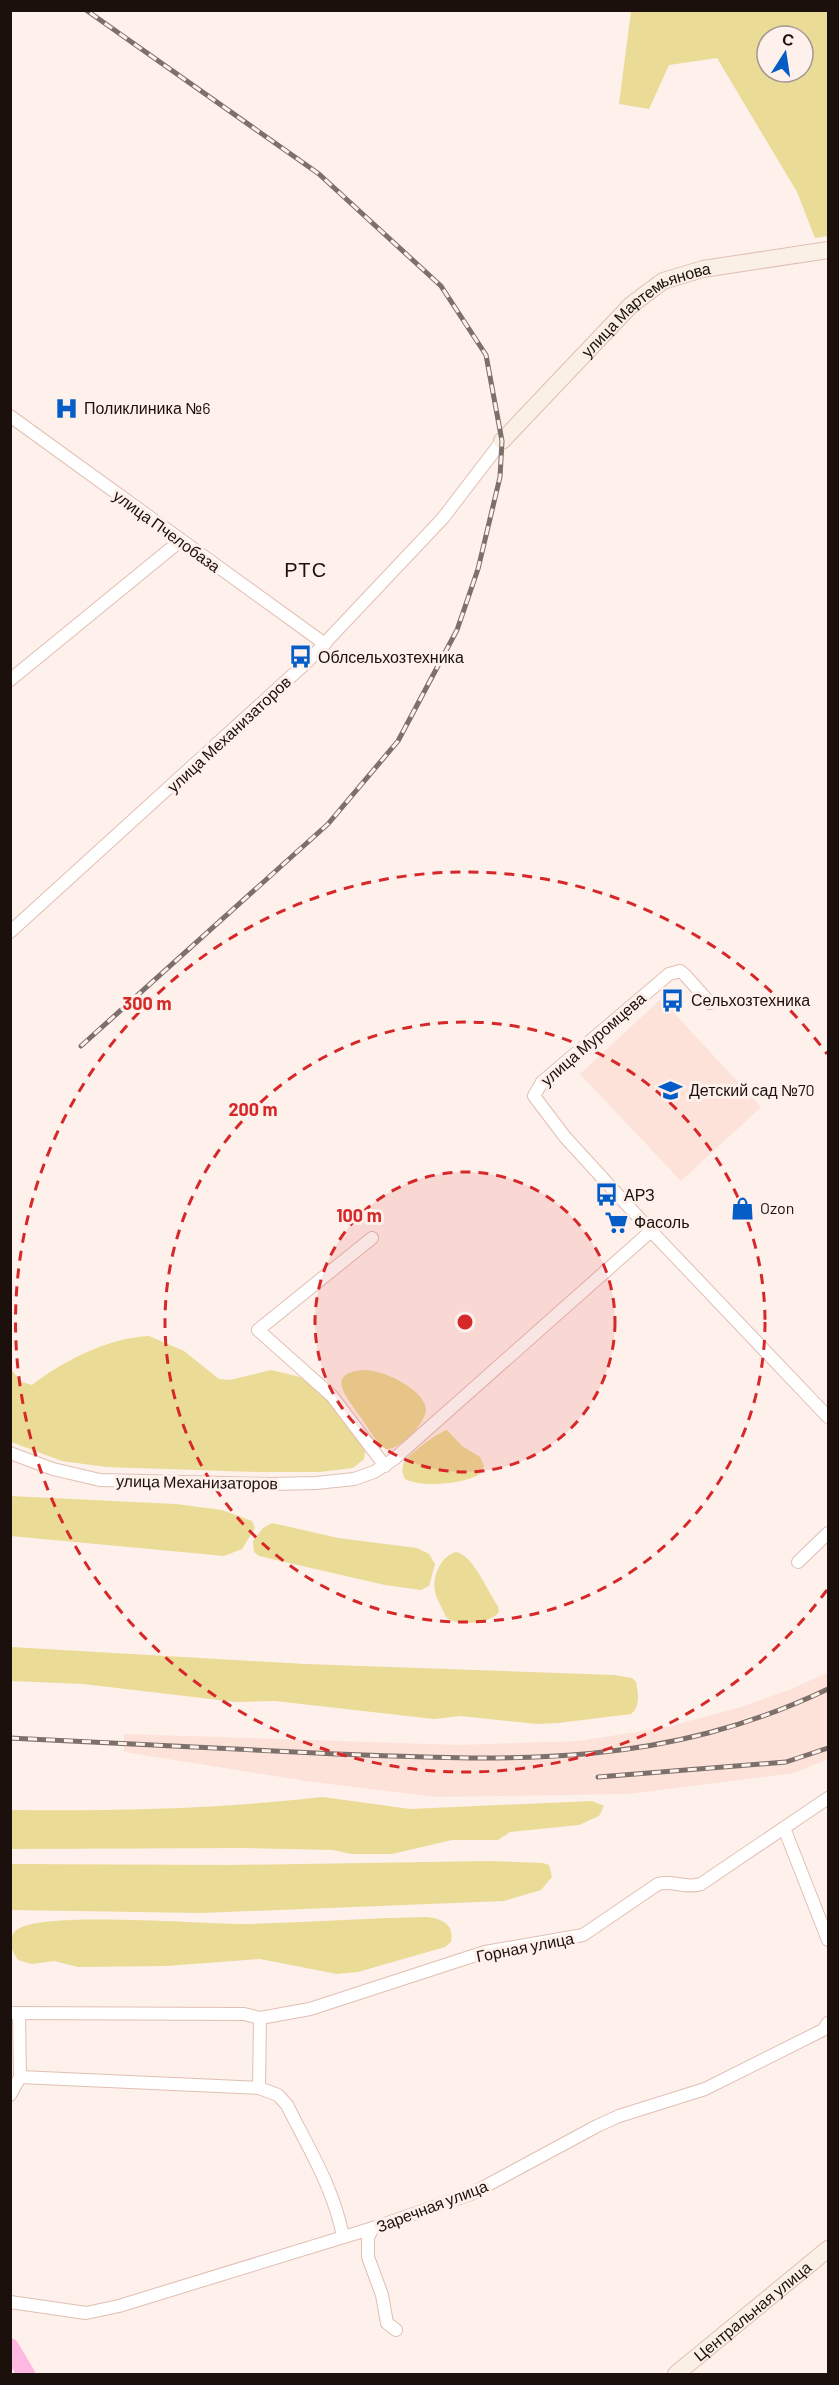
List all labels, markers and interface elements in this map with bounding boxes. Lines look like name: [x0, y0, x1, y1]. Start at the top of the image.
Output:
north arrow: [755, 24, 815, 84]
text: С: [781, 28, 796, 49]
street label: улица Мартемьянова: [577, 258, 712, 361]
hospital icon: Поликлиника №6: [53, 395, 79, 421]
place label: Поликлиника №6: [84, 398, 210, 417]
street label: улица Пчелобаза: [110, 485, 225, 576]
district label: РТС: [284, 557, 328, 581]
bus stop icon: Облсельхозтехника: [287, 644, 313, 670]
place label: Облсельхозтехника: [318, 647, 464, 666]
street label: улица Механизаторов: [163, 671, 294, 796]
bus stop icon: Сельхозтехника: [660, 987, 686, 1013]
street label: улица Муромцева: [536, 988, 649, 1089]
place label: Сельхозтехника: [691, 990, 810, 1009]
text: 300 m: [123, 992, 171, 1014]
school or university icon: Детский сад №70: [658, 1077, 684, 1103]
place label: Детский сад №70: [689, 1080, 815, 1099]
text: 200 m: [228, 1098, 278, 1120]
bus stop icon: АРЗ: [593, 1182, 619, 1208]
place label: АРЗ: [624, 1185, 655, 1204]
shop icon: Ozon: [729, 1195, 755, 1221]
place label: Ozon: [760, 1198, 794, 1217]
text: 100 m: [336, 1204, 382, 1226]
supermarket icon: Фасоль: [603, 1209, 629, 1235]
place label: Фасоль: [634, 1212, 689, 1231]
centre of rings: [455, 1312, 475, 1332]
street label: улица Механизаторов: [116, 1471, 278, 1492]
street label: Горная улица: [475, 1928, 575, 1965]
street label: Заречная улица: [373, 2176, 490, 2236]
street label: Центральная улица: [690, 2257, 815, 2364]

